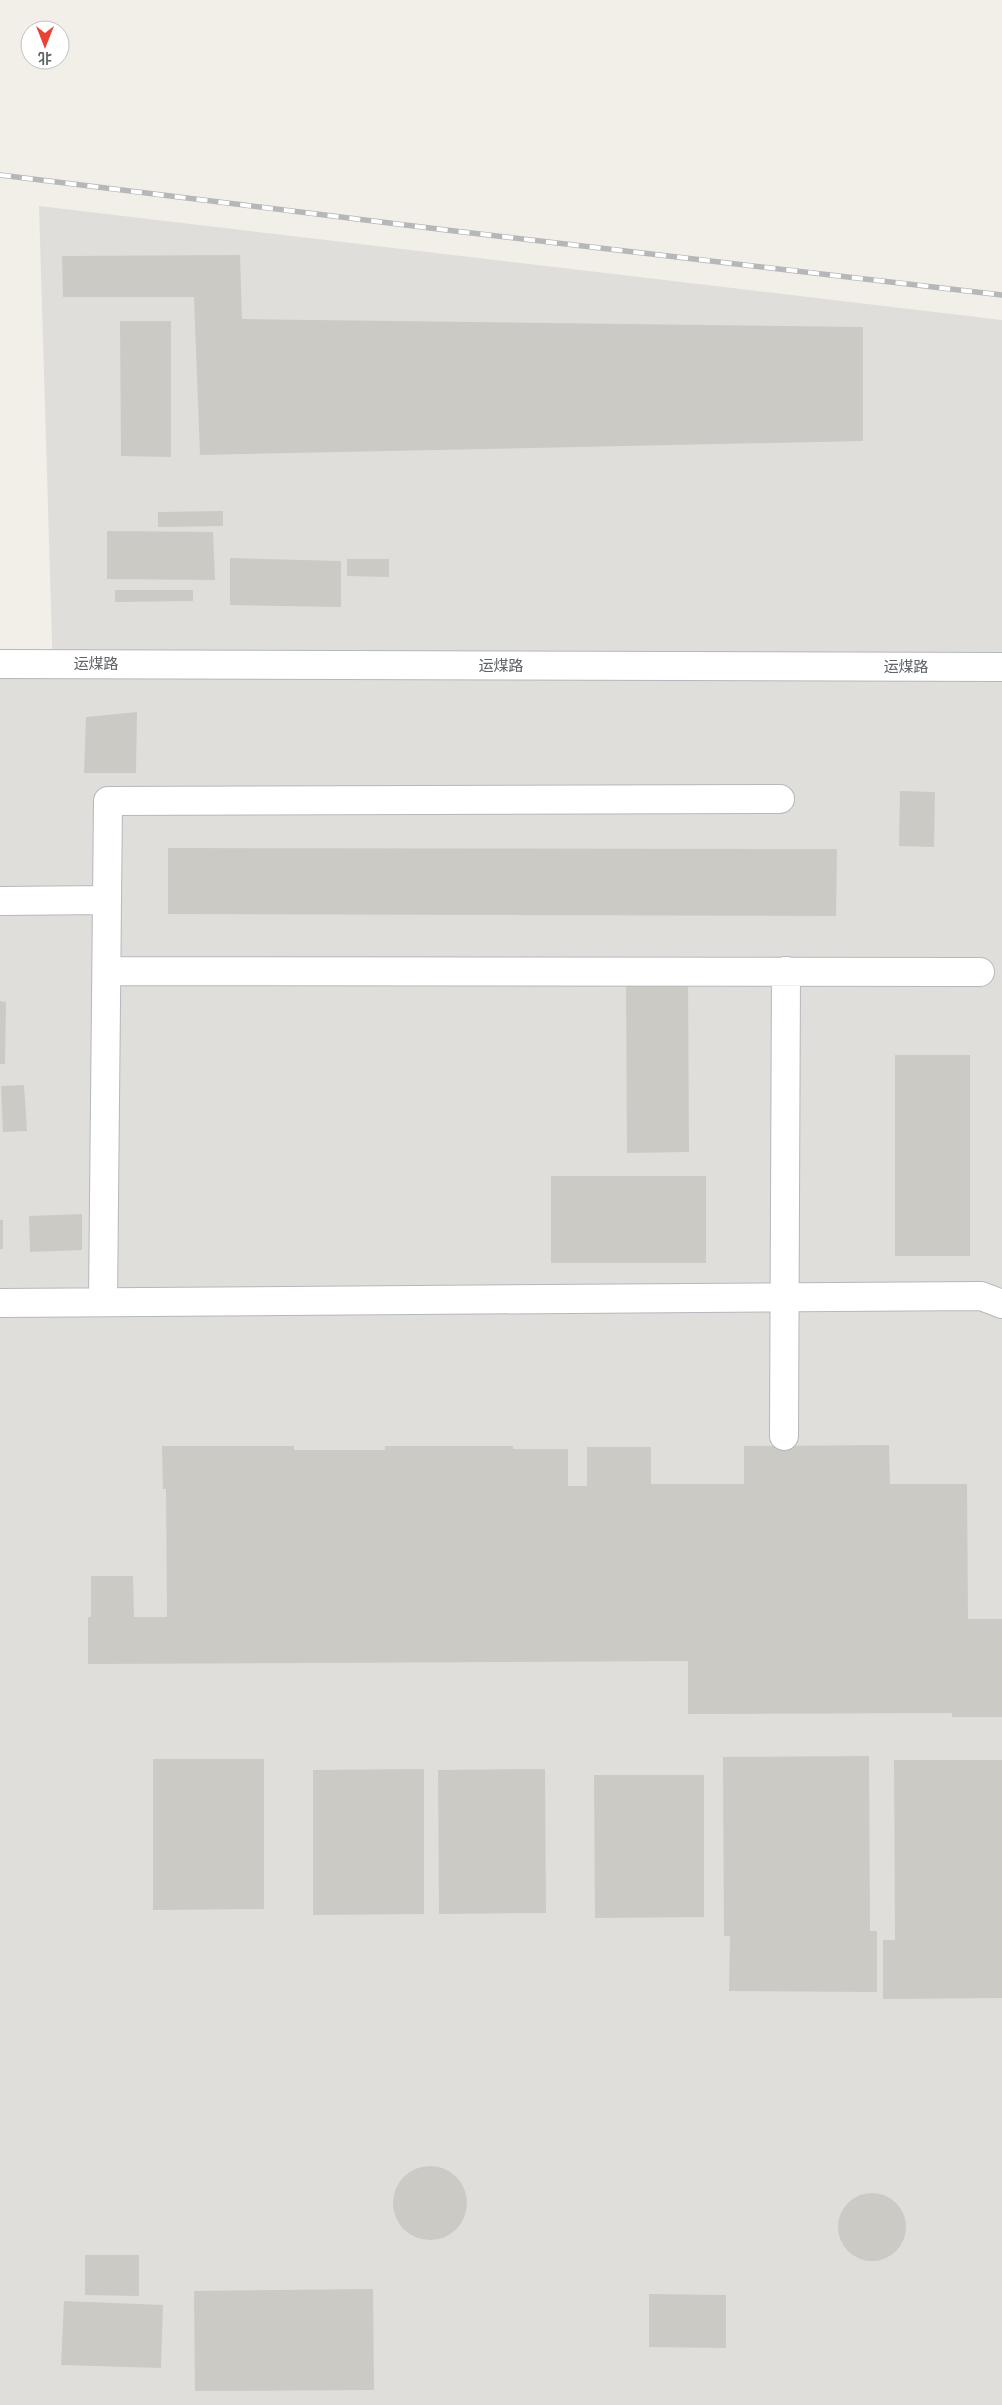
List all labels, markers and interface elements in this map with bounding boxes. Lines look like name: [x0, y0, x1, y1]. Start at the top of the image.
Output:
north arrow: [20, 20, 70, 70]
text: 北: [38, 49, 52, 67]
street label: 运煤路: [73, 654, 119, 673]
street label: 运煤路: [478, 656, 524, 675]
street label: 运煤路: [883, 657, 929, 676]

